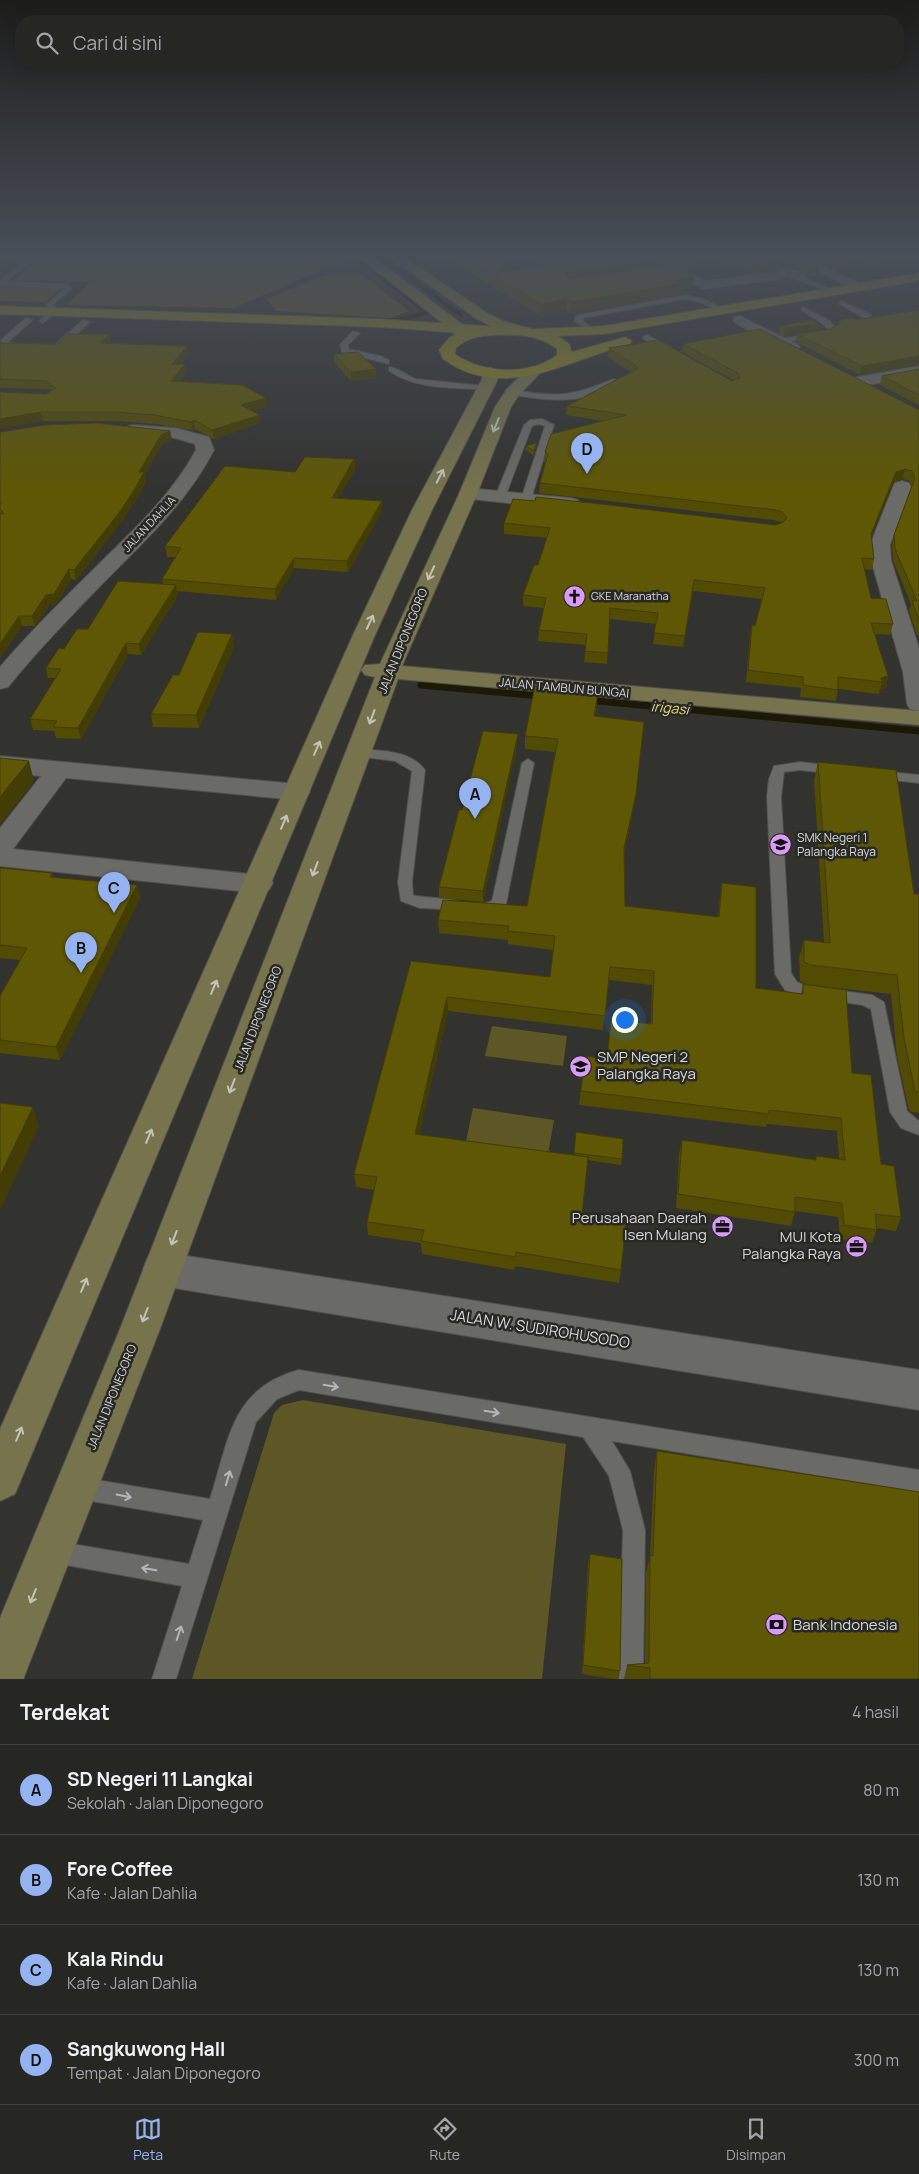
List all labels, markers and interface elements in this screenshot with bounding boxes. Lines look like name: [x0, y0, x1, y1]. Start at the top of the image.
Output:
search box: [15, 15, 904, 70]
icon: search: [33, 29, 61, 57]
text: Cari di sini: [73, 30, 162, 56]
one-way arrow: [491, 417, 500, 432]
pin: D: [571, 433, 603, 474]
one-way arrow: [435, 468, 445, 483]
street label: JALAN DAHLIA: [119, 493, 178, 555]
one-way arrow: [426, 565, 436, 580]
church icon: GKE Maranatha: [563, 584, 587, 608]
street label: JALAN DIPONEGORO: [374, 585, 432, 696]
place label: GKE Maranatha: [591, 588, 669, 603]
one-way arrow: [366, 615, 376, 630]
street label: JALAN TAMBUN BUNGAI: [498, 673, 630, 702]
water label: irigasi: [650, 696, 692, 719]
one-way arrow: [367, 709, 376, 724]
one-way arrow: [312, 741, 322, 756]
pin: A: [459, 778, 491, 819]
one-way arrow: [280, 815, 290, 830]
place label: SMK Negeri 1 Palangka Raya: [797, 829, 876, 860]
school or university icon: SMK Negeri 1 Palangka Raya: [769, 833, 793, 857]
one-way arrow: [310, 861, 319, 876]
pin: C: [98, 872, 130, 913]
pin: B: [65, 932, 97, 973]
street label: JALAN DIPONEGORO: [230, 963, 286, 1074]
one-way arrow: [209, 980, 219, 995]
your location: [612, 1007, 638, 1033]
place label: SMP Negeri 2 Palangka Raya: [597, 1046, 696, 1084]
school or university icon: SMP Negeri 2 Palangka Raya: [569, 1054, 593, 1078]
one-way arrow: [227, 1078, 236, 1093]
one-way arrow: [144, 1129, 154, 1144]
place label: Perusahaan Daerah Isen Mulang: [572, 1207, 707, 1245]
office icon: Perusahaan Daerah Isen Mulang: [711, 1215, 735, 1239]
place label: MUI Kota Palangka Raya: [742, 1226, 841, 1264]
one-way arrow: [169, 1230, 178, 1245]
office icon: MUI Kota Palangka Raya: [845, 1234, 869, 1258]
one-way arrow: [80, 1278, 90, 1293]
street label: JALAN W. SUDIROHUSODO: [449, 1304, 632, 1353]
one-way arrow: [140, 1307, 149, 1322]
street label: JALAN DIPONEGORO: [83, 1341, 141, 1452]
one-way arrow: [323, 1381, 339, 1391]
one-way arrow: [483, 1407, 499, 1417]
one-way arrow: [15, 1427, 25, 1442]
one-way arrow: [224, 1470, 233, 1486]
one-way arrow: [116, 1491, 132, 1501]
one-way arrow: [141, 1563, 157, 1573]
one-way arrow: [27, 1588, 37, 1603]
bank icon: Bank Indonesia: [765, 1613, 789, 1637]
place label: Bank Indonesia: [793, 1614, 897, 1635]
one-way arrow: [175, 1625, 184, 1641]
text: Terdekat: [20, 1698, 110, 1726]
text: 4 hasil: [852, 1701, 899, 1723]
text: SD Negeri 11 Langkai: [67, 1766, 253, 1792]
text: A: [31, 1779, 41, 1801]
text: 80 m: [863, 1779, 899, 1801]
text: Sekolah · Jalan Diponegoro: [67, 1792, 263, 1814]
text: Fore Coffee: [67, 1856, 173, 1882]
text: B: [31, 1869, 41, 1891]
text: 130 m: [857, 1869, 899, 1891]
text: Kafe · Jalan Dahlia: [67, 1882, 197, 1904]
text: Kala Rindu: [67, 1946, 164, 1972]
text: C: [30, 1959, 42, 1981]
text: 130 m: [857, 1959, 899, 1981]
text: Kafe · Jalan Dahlia: [67, 1972, 197, 1994]
text: Sangkuwong Hall: [67, 2036, 225, 2062]
text: D: [30, 2049, 42, 2071]
text: 300 m: [854, 2049, 899, 2071]
text: Tempat · Jalan Diponegoro: [67, 2062, 261, 2084]
tab: Peta: [133, 2115, 163, 2164]
tab: Rute: [429, 2115, 460, 2164]
tab: Disimpan: [726, 2115, 786, 2164]

